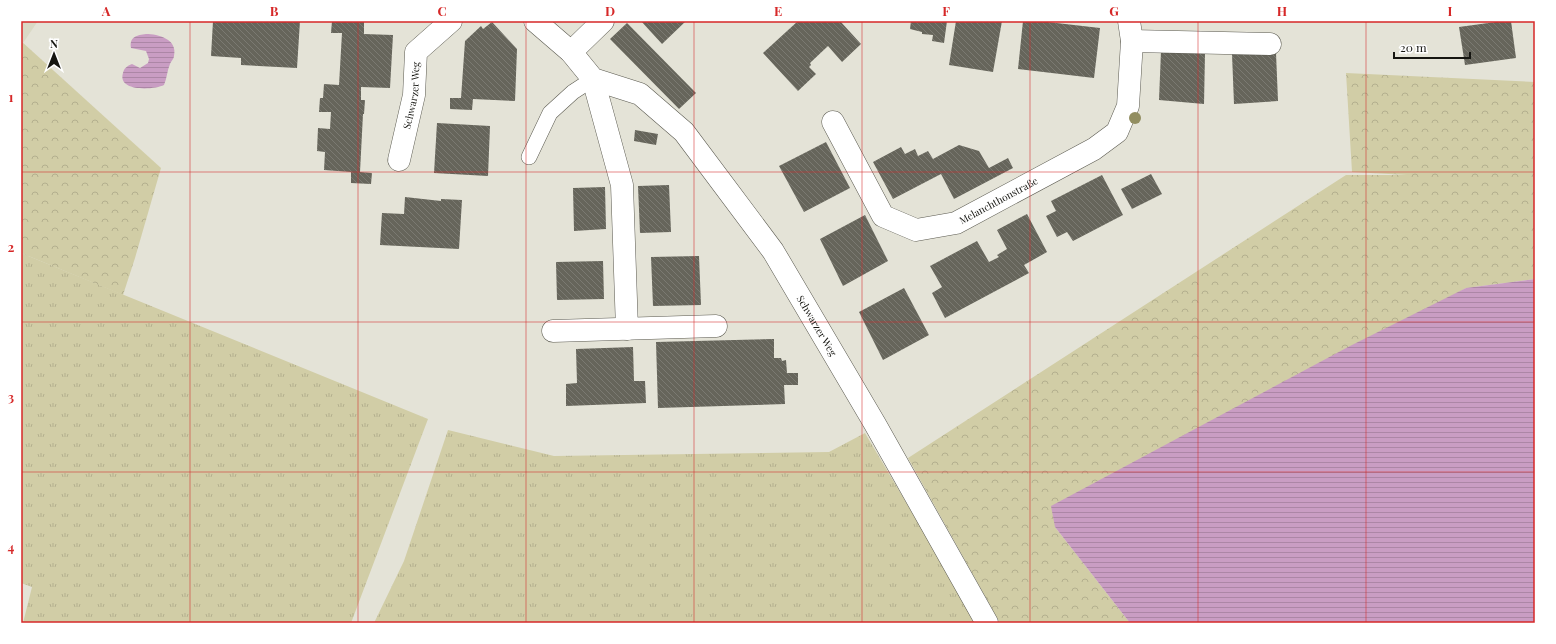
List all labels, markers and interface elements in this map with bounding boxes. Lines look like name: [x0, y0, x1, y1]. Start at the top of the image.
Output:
text: A: [101, 2, 111, 19]
text: B: [270, 2, 279, 19]
text: C: [437, 2, 447, 19]
text: D: [605, 2, 615, 19]
text: E: [774, 2, 782, 19]
text: F: [942, 2, 950, 19]
text: G: [1109, 2, 1119, 19]
text: H: [1277, 2, 1287, 19]
text: I: [1448, 2, 1453, 19]
north arrow: [34, 34, 74, 74]
scale bar: [1394, 34, 1470, 60]
text: N: [50, 36, 58, 51]
text: 20 m: [1400, 39, 1427, 55]
street label: Schwarzer Weg: [399, 61, 423, 130]
text: 1: [9, 88, 14, 105]
street label: Melanchthonstraße: [957, 173, 1040, 227]
text: 2: [8, 238, 15, 255]
street label: Schwarzer Weg: [794, 293, 841, 359]
text: 3: [8, 388, 14, 405]
text: 4: [8, 538, 15, 555]

